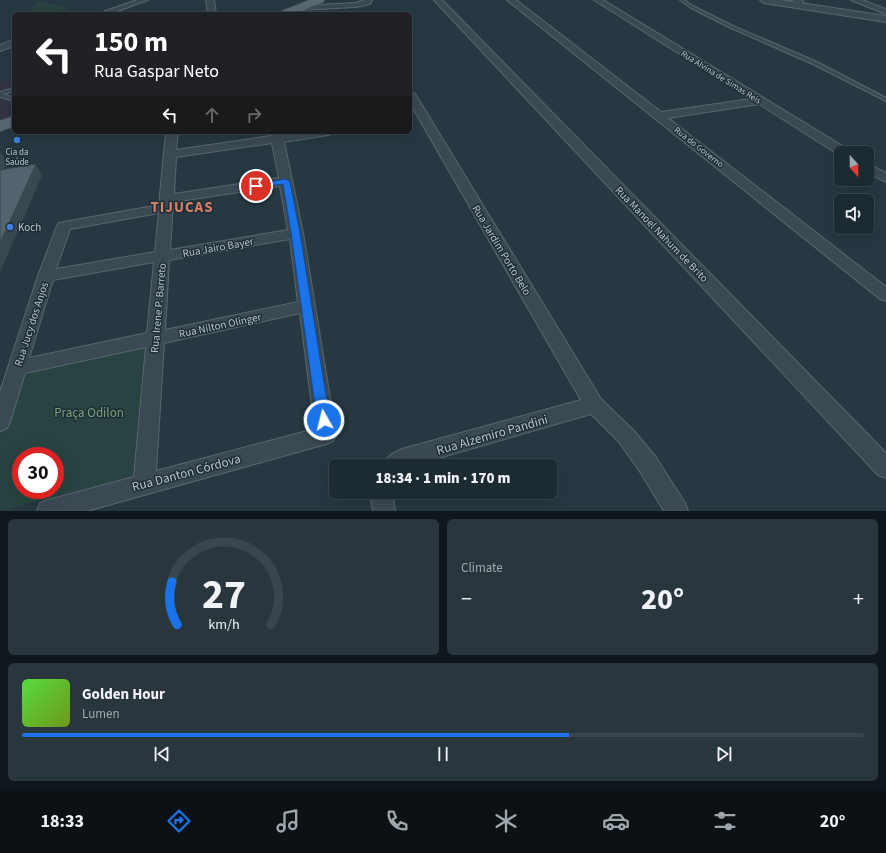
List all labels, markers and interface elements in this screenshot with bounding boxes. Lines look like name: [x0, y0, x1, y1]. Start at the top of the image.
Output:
text: 150 m: [94, 22, 168, 62]
icon: left: [28, 28, 80, 80]
street label: Rua Alvina de Simas Reis: [678, 47, 764, 108]
text: Rua Gaspar Neto: [94, 59, 219, 84]
icon: left: [159, 104, 181, 126]
icon: ahead: [201, 104, 223, 126]
icon: right: [243, 104, 265, 126]
street label: Rua do Governo: [671, 124, 726, 171]
marker: Cia da Saúde: [12, 135, 22, 145]
place label: Cia da Saúde: [5, 146, 29, 169]
north arrow: [834, 146, 874, 186]
map controls: [834, 146, 874, 234]
pin: [239, 169, 273, 203]
icon: arrive: [245, 175, 267, 197]
street label: Rua Manoel Nahum de Brito: [612, 183, 712, 286]
button: sound: [834, 194, 874, 234]
district label: TIJUCAS: [150, 197, 214, 218]
street label: Rua Jardim Porto Belo: [469, 202, 534, 298]
place label: Koch: [18, 220, 41, 235]
marker: Koch: [5, 222, 15, 232]
street label: Rua Jairo Bayer: [181, 234, 255, 261]
street label: Rua Irene P. Barreto: [147, 262, 170, 354]
street label: Rua Jucy dos Anjos: [11, 280, 52, 368]
street label: Rua Nilton Olinger: [178, 309, 263, 342]
position arrow: [303, 399, 345, 441]
park label: Praça Odilon: [54, 404, 124, 422]
street label: Rua Alzemiro Pandini: [435, 410, 550, 459]
speed limit sign: 30: [12, 447, 64, 499]
street label: Rua Danton Córdova: [130, 450, 243, 496]
text: 18:34 · 1 min · 170 m: [376, 468, 510, 489]
text: Climate: [461, 559, 503, 577]
text: 27: [202, 565, 245, 625]
text: 20°: [641, 578, 684, 621]
text: −: [461, 583, 472, 615]
text: +: [853, 583, 864, 615]
text: km/h: [208, 614, 239, 635]
text: Golden Hour: [82, 684, 165, 705]
text: Lumen: [82, 705, 120, 723]
icon: previous: [151, 743, 173, 765]
icon: pause: [432, 743, 454, 765]
icon: next: [713, 743, 735, 765]
icon: directions: [165, 807, 193, 835]
icon: music: [274, 807, 302, 835]
icon: phone: [383, 807, 411, 835]
icon: climate: [492, 807, 520, 835]
icon: car: [602, 807, 630, 835]
icon: filters: [711, 807, 739, 835]
text: 18:33: [41, 809, 84, 834]
text: 20°: [820, 809, 845, 834]

